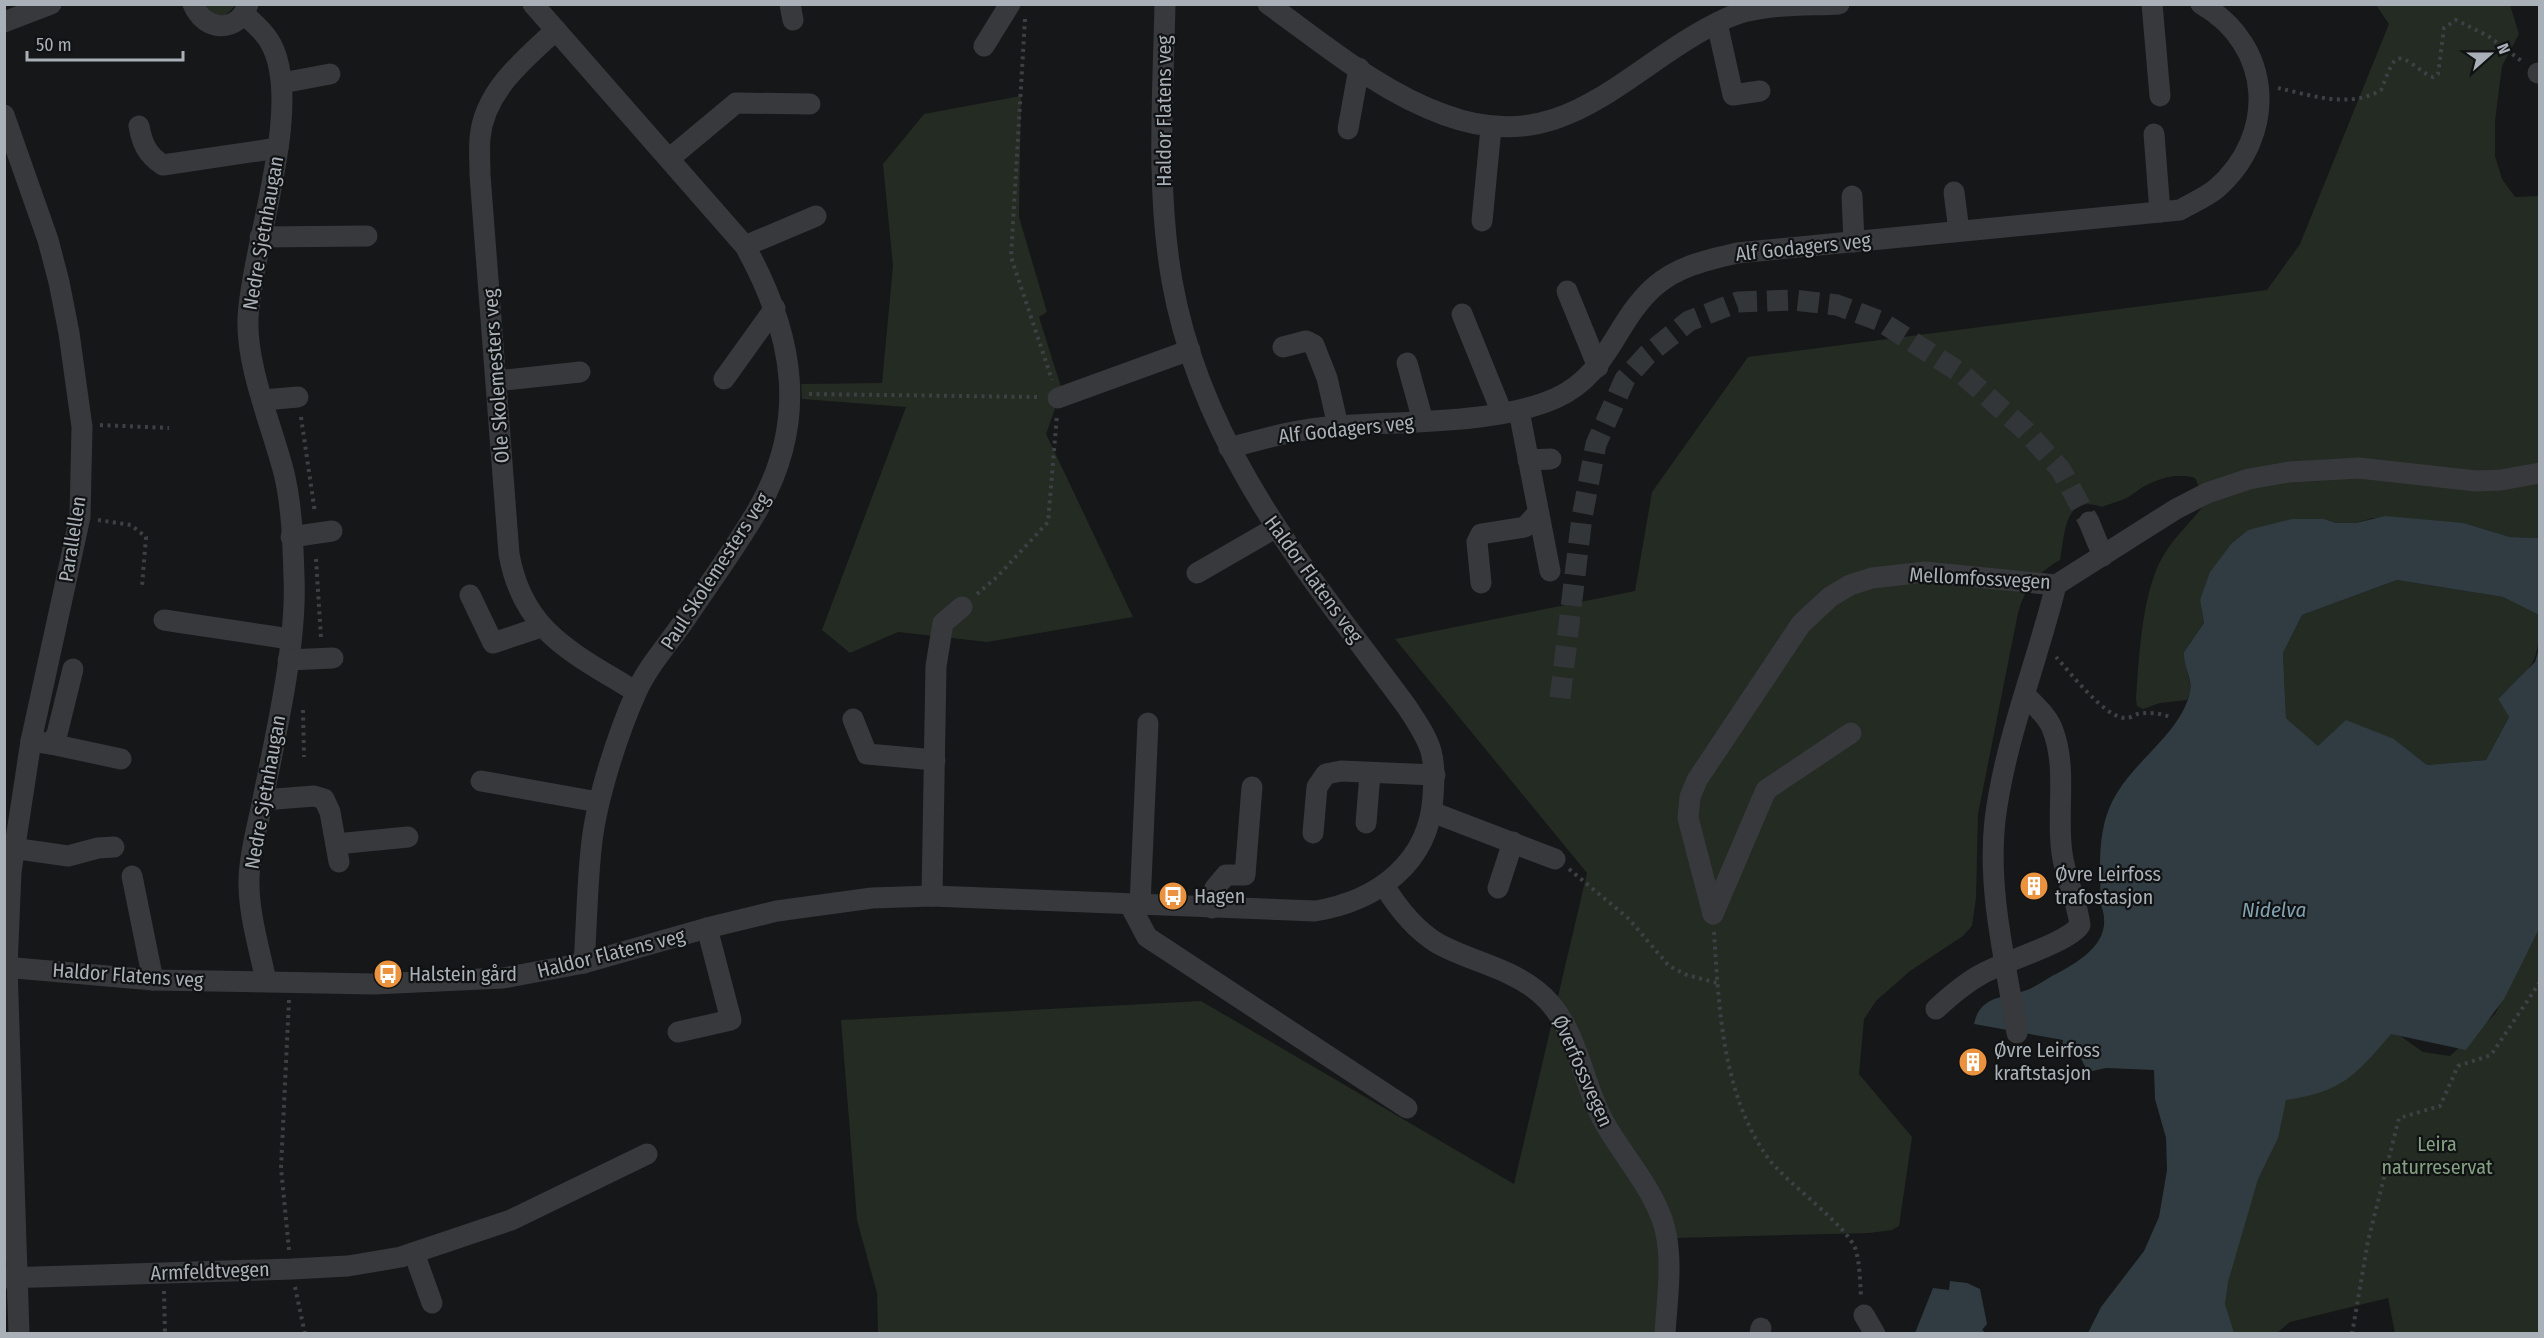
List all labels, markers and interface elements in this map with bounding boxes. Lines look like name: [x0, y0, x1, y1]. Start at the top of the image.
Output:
scale bar: [27, 24, 183, 62]
north arrow: [2460, 24, 2520, 84]
text: 50 m: [36, 34, 72, 56]
street label: Haldor Flatens veg: [1152, 35, 1176, 187]
text: N: [2493, 41, 2514, 57]
street label: Nedre Sjetnhaugan: [238, 154, 288, 312]
street label: Alf Godagers veg: [1734, 228, 1872, 266]
street label: Ole Skolemesters veg: [478, 287, 514, 464]
street label: Alf Godagers veg: [1277, 410, 1415, 448]
street label: Paul Skolemesters veg: [655, 488, 775, 654]
street label: Parallellen: [53, 494, 91, 584]
street label: Haldor Flatens veg: [1260, 511, 1369, 648]
street label: Mellomfossvegen: [1909, 562, 2051, 594]
street label: Nedre Sjetnhaugan: [240, 713, 290, 871]
place label: Øvre Leirfoss trafostasjon: [2055, 862, 2161, 909]
building icon: Øvre Leirfoss trafostasjon: [2018, 870, 2050, 902]
bus stop icon: Hagen: [1157, 880, 1189, 912]
place label: Hagen: [1194, 884, 1245, 908]
water label: Nidelva: [2242, 897, 2306, 923]
street label: Haldor Flatens veg: [535, 923, 688, 983]
street label: Haldor Flatens veg: [52, 958, 205, 992]
bus stop icon: Halstein gård: [372, 958, 404, 990]
place label: Halstein gård: [409, 962, 517, 986]
street label: Øverfossvegen: [1548, 1012, 1618, 1130]
place label: Øvre Leirfoss kraftstasjon: [1994, 1038, 2100, 1085]
building icon: Øvre Leirfoss kraftstasjon: [1957, 1046, 1989, 1078]
park label: Leira naturreservat: [2382, 1132, 2493, 1179]
street label: Armfeldtvegen: [150, 1257, 270, 1285]

